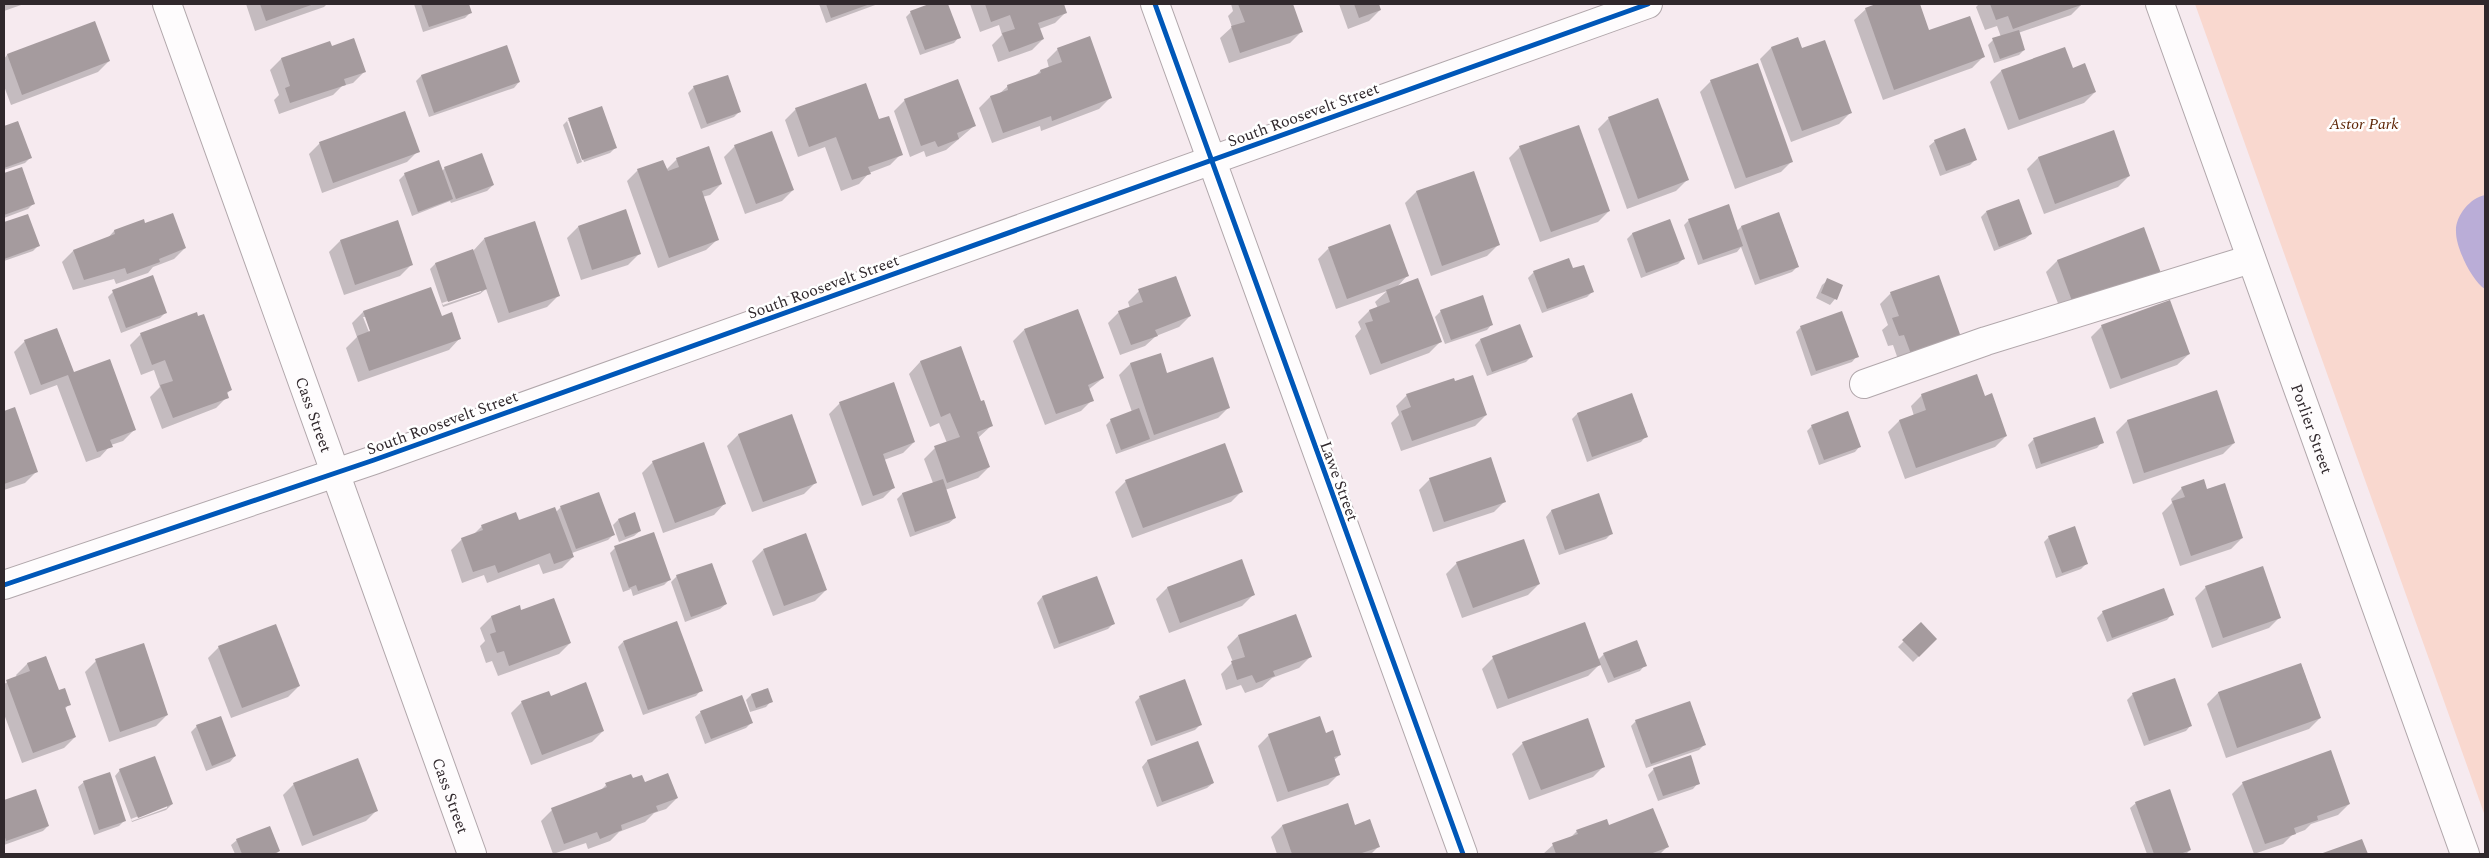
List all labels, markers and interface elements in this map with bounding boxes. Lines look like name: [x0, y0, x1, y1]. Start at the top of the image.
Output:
street label: South Roosevelt Street: [1224, 76, 1383, 154]
park label: Astor Park: [2328, 112, 2399, 136]
street label: South Roosevelt Street: [744, 248, 903, 326]
street label: Cass Street: [289, 373, 338, 456]
street label: Porlier Street: [2284, 380, 2339, 478]
street label: South Roosevelt Street: [363, 384, 522, 462]
street label: Lawe Street: [1313, 438, 1365, 525]
street label: Cass Street: [425, 755, 475, 838]

